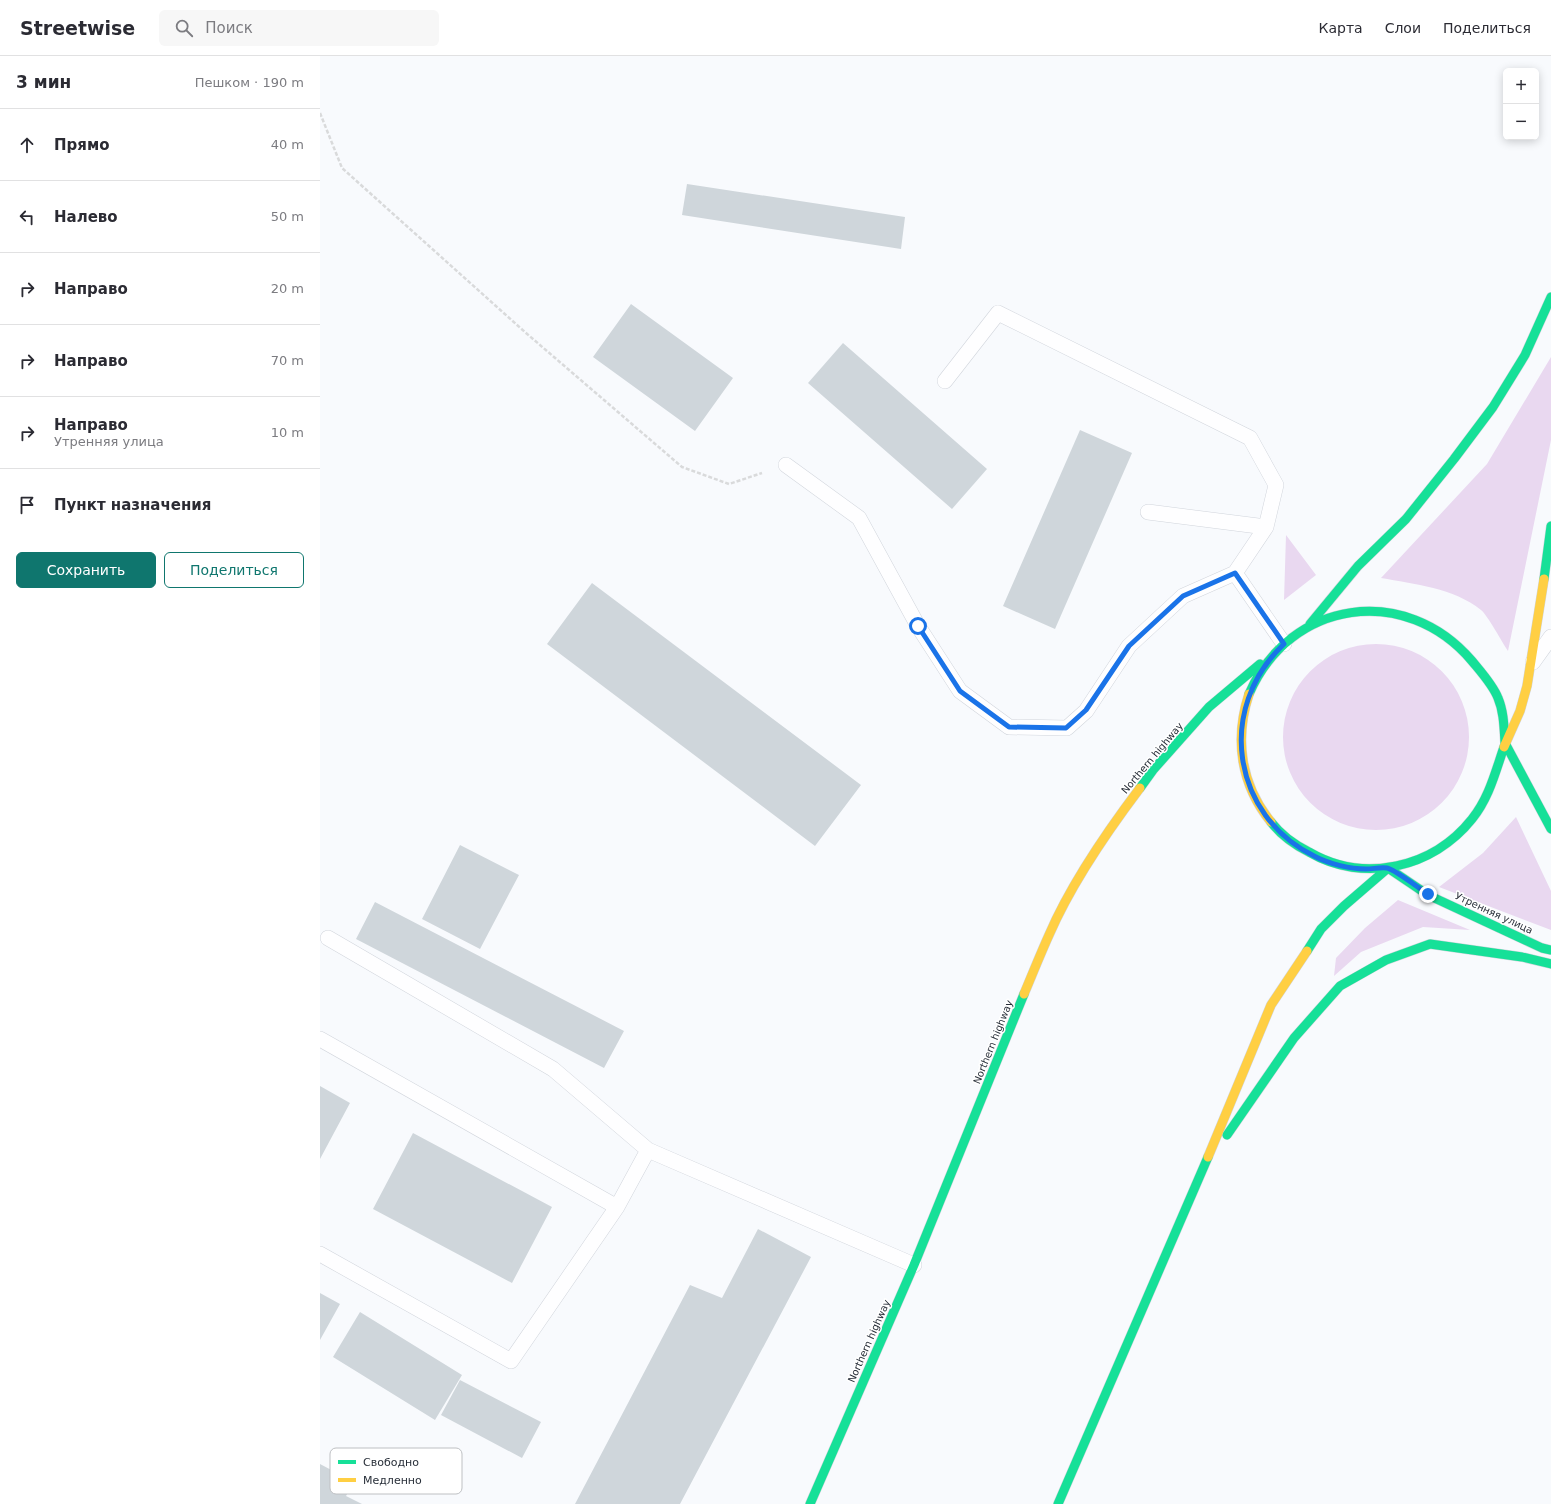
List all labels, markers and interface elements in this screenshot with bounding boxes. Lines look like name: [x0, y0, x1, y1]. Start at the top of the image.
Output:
search box: [159, 10, 439, 46]
text: Streetwise: [20, 17, 135, 39]
icon: search: [173, 17, 195, 39]
text: Поиск: [205, 19, 253, 37]
text: Карта: [1319, 20, 1363, 36]
text: Слои: [1385, 20, 1421, 36]
text: Поделиться: [1443, 20, 1531, 36]
map controls: [1503, 68, 1539, 140]
button: +: [1503, 68, 1539, 104]
text: 3 мин: [16, 72, 71, 92]
text: Пешком · 190 m: [195, 75, 304, 90]
button: −: [1503, 104, 1539, 140]
icon: ahead: [16, 134, 38, 156]
text: Прямо: [54, 136, 110, 154]
text: 40 m: [271, 137, 304, 152]
icon: left: [16, 206, 38, 228]
text: Налево: [54, 208, 118, 226]
text: 50 m: [271, 209, 304, 224]
icon: right: [16, 278, 38, 300]
text: Направо: [54, 280, 128, 298]
text: 20 m: [271, 281, 304, 296]
icon: right: [16, 350, 38, 372]
text: Направо: [54, 352, 128, 370]
text: 70 m: [271, 353, 304, 368]
text: Направо: [54, 416, 128, 434]
icon: right: [16, 422, 38, 444]
text: 10 m: [271, 425, 304, 440]
text: Утренняя улица: [54, 434, 164, 449]
icon: arrive: [16, 494, 38, 516]
text: Пункт назначения: [54, 496, 211, 514]
button: Сохранить: [16, 552, 156, 588]
button: Поделиться: [164, 552, 304, 588]
route start: [909, 617, 927, 635]
street label: Northern highway: [1119, 720, 1185, 796]
route end: [1419, 885, 1437, 903]
street label: Утренняя улица: [1453, 890, 1535, 936]
street label: Northern highway: [971, 998, 1015, 1086]
street label: Northern highway: [846, 1298, 892, 1384]
legend: [330, 1448, 462, 1494]
text: Свободно: [363, 1456, 419, 1469]
text: Медленно: [363, 1474, 422, 1487]

